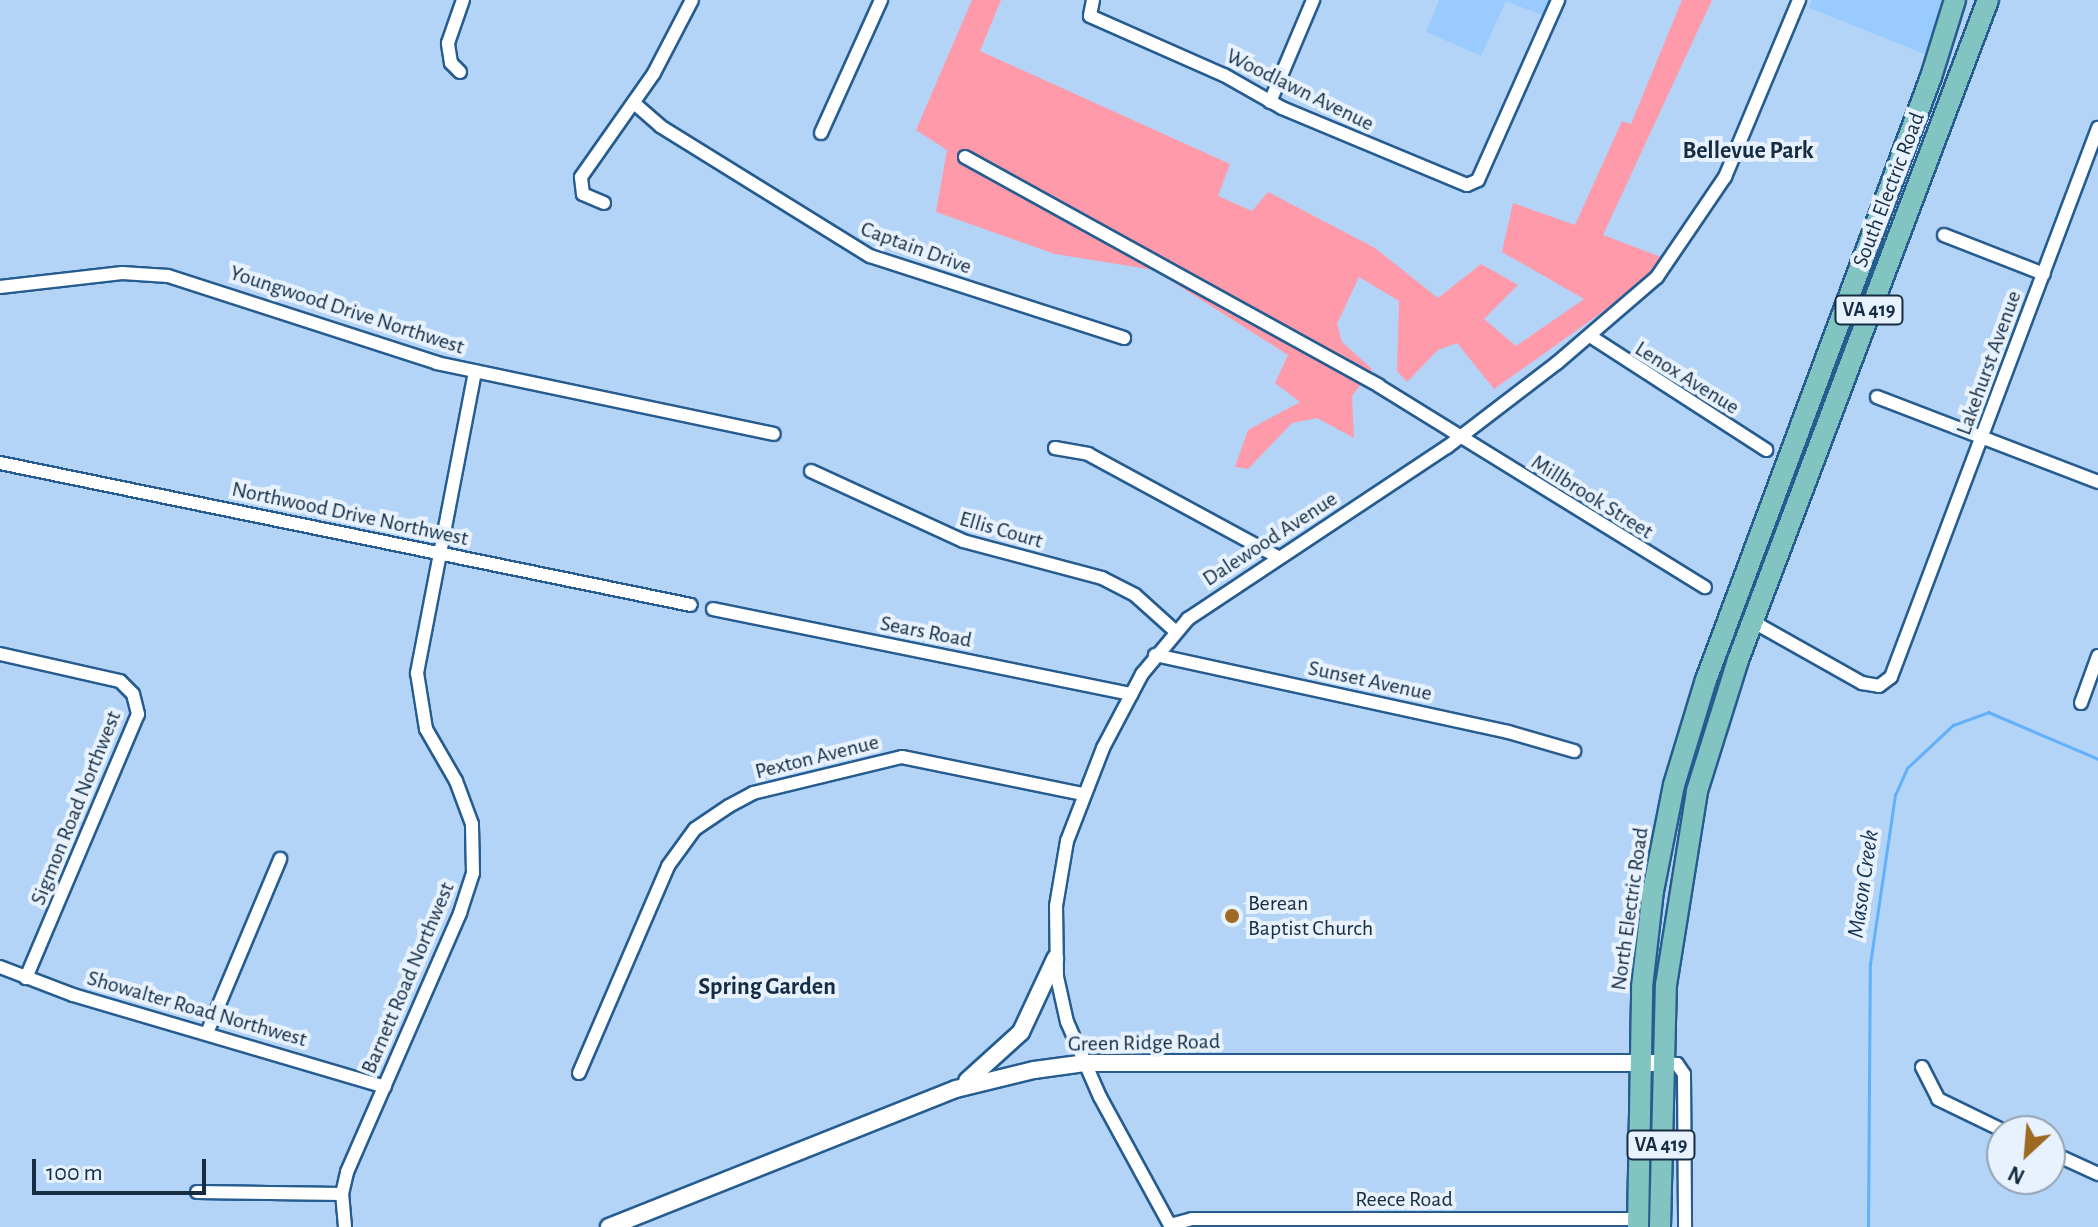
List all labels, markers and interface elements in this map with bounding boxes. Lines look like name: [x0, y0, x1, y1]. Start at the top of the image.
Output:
street label: Woodlawn Avenue: [1222, 43, 1378, 137]
street label: South Electric Road: [1847, 109, 1931, 271]
district label: Bellevue Park: [1682, 138, 1814, 166]
street label: Captain Drive: [857, 216, 975, 280]
street label: Youngwood Drive Northwest: [227, 260, 467, 360]
street label: Lakehurst Avenue: [1951, 287, 2027, 439]
road number: VA 419: [1833, 294, 1905, 326]
street label: Lenox Avenue: [1630, 336, 1744, 420]
street label: Millbrook Street: [1526, 449, 1658, 545]
street label: Northwood Drive Northwest: [229, 476, 471, 552]
street label: Dalewood Avenue: [1198, 486, 1342, 592]
street label: Ellis Court: [956, 506, 1046, 554]
street label: Sears Road: [878, 610, 974, 654]
street label: Sunset Avenue: [1306, 655, 1434, 707]
street label: Sigmon Road Northwest: [25, 707, 127, 909]
street label: Pexton Avenue: [752, 729, 882, 785]
street label: North Electric Road: [1605, 826, 1655, 992]
water label: Mason Creek: [1842, 828, 1886, 940]
street label: Barnett Road Northwest: [356, 878, 460, 1078]
place label: Berean Baptist Church: [1248, 890, 1373, 942]
marker: Berean Baptist Church: [1223, 907, 1241, 925]
street label: Showalter Road Northwest: [84, 965, 310, 1053]
district label: Spring Garden: [698, 974, 836, 1002]
street label: Green Ridge Road: [1068, 1028, 1220, 1058]
north arrow: [1986, 1115, 2066, 1195]
road number: VA 419: [1625, 1129, 1697, 1161]
scale bar: [36, 1143, 210, 1193]
text: 100 m: [46, 1161, 103, 1185]
text: N: [2005, 1162, 2028, 1188]
street label: Reece Road: [1355, 1187, 1453, 1213]

